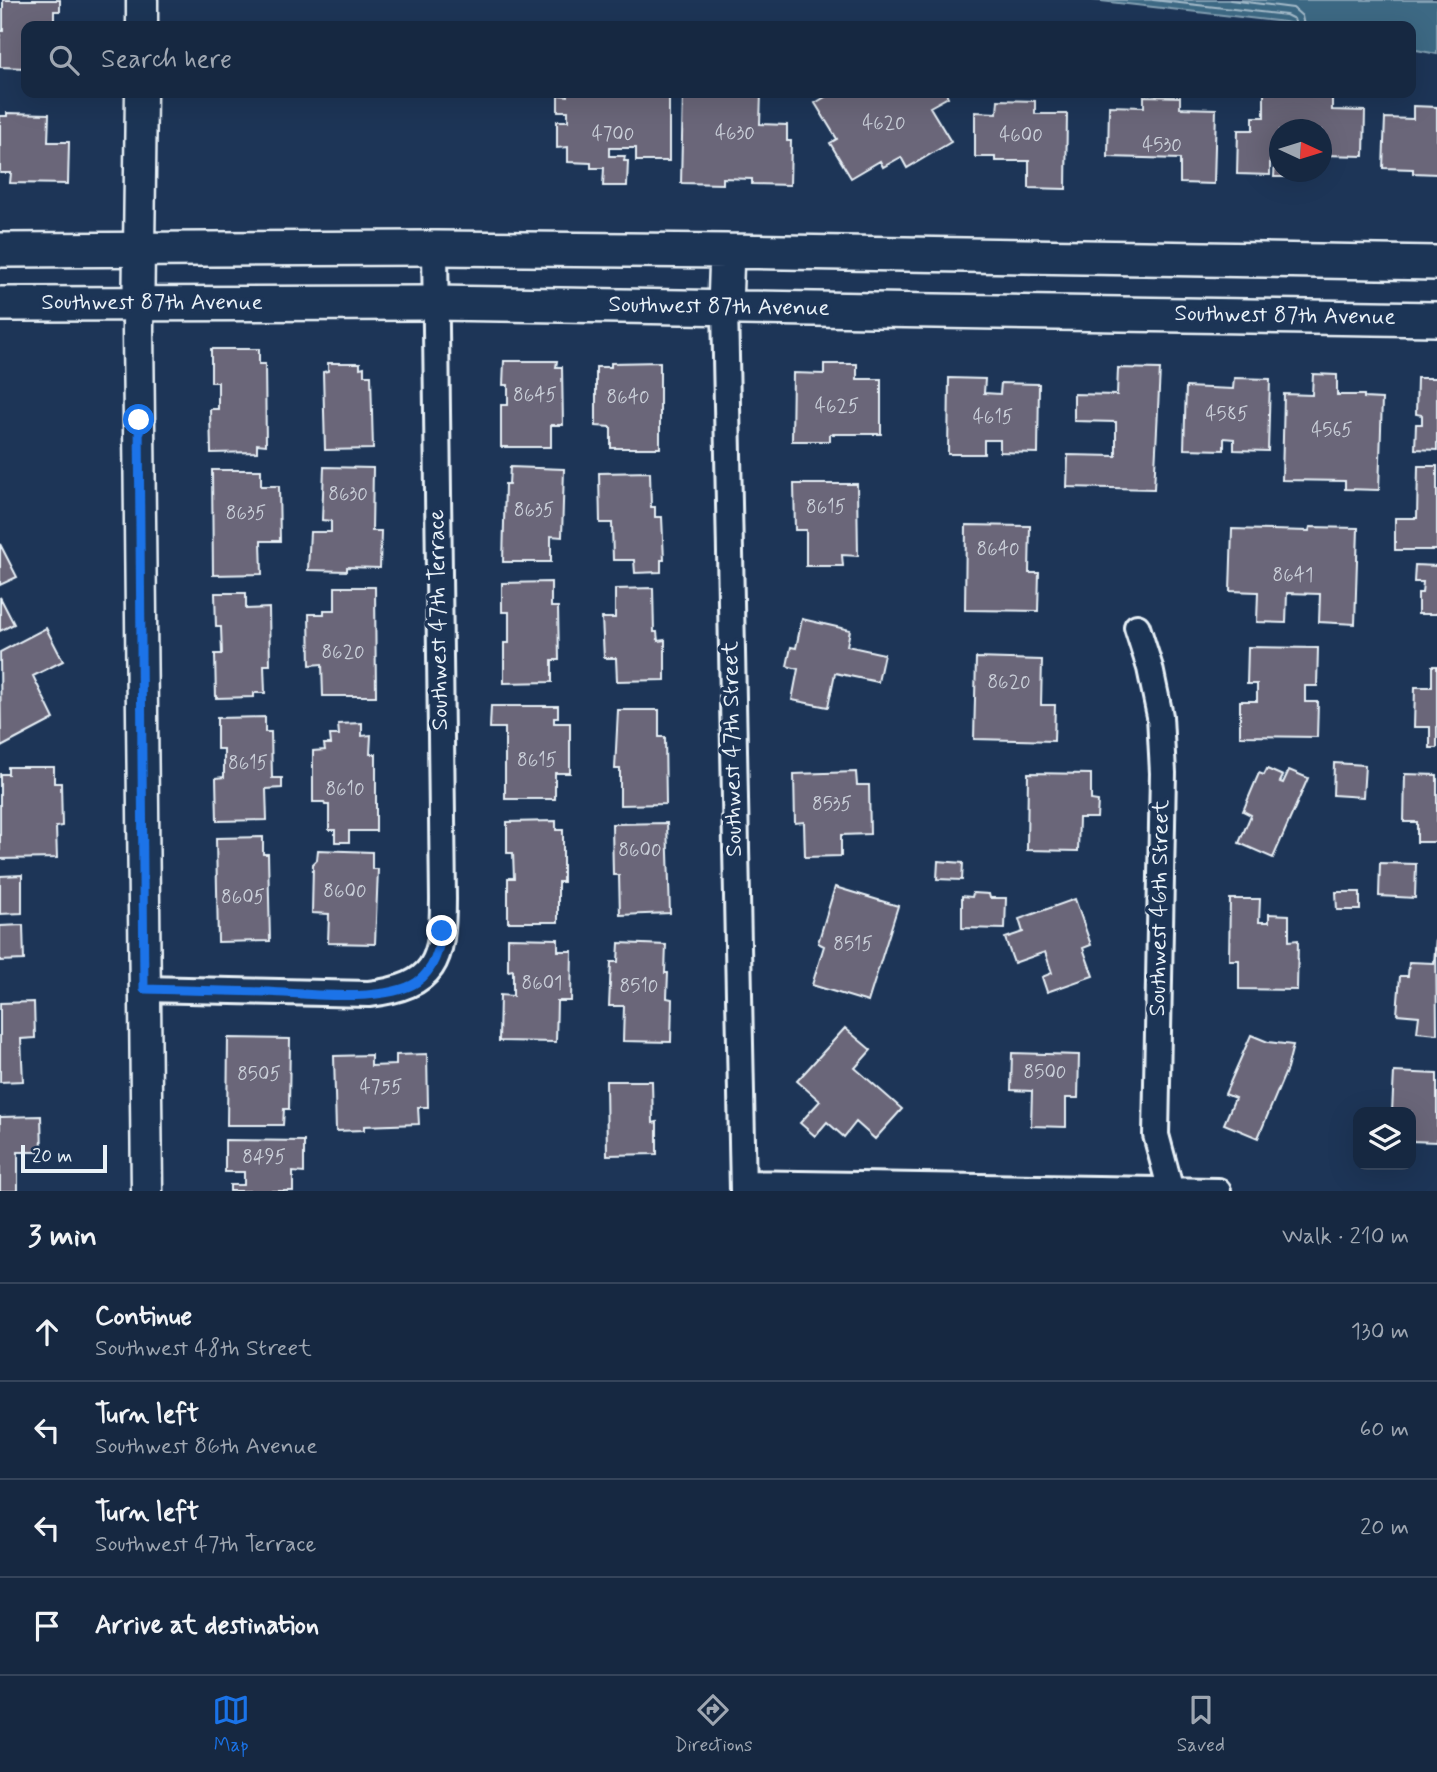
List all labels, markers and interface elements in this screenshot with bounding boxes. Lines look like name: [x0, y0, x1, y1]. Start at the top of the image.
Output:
search box: [21, 21, 1416, 98]
icon: search: [45, 41, 83, 79]
text: Search here: [101, 43, 232, 77]
house number: 4620: [862, 111, 906, 136]
north arrow: [1269, 119, 1332, 182]
house number: 4630: [715, 121, 755, 146]
house number: 4700: [592, 122, 634, 147]
house number: 4600: [999, 123, 1043, 148]
house number: 4530: [1142, 133, 1182, 158]
street label: Southwest 87th Avenue: [41, 288, 263, 318]
street label: Southwest 87th Avenue: [608, 290, 830, 324]
street label: Southwest 87th Avenue: [1174, 299, 1396, 333]
house number: 8645: [513, 383, 557, 408]
house number: 8640: [606, 385, 650, 410]
house number: 4625: [815, 394, 859, 419]
house number: 4585: [1206, 402, 1248, 427]
route start: [123, 404, 154, 435]
house number: 4615: [973, 405, 1013, 430]
house number: 4565: [1311, 418, 1353, 443]
house number: 8630: [328, 482, 368, 507]
house number: 8615: [806, 495, 846, 520]
house number: 8635: [514, 498, 554, 523]
house number: 8635: [226, 501, 266, 526]
street label: Southwest 47th Terrace: [422, 509, 456, 731]
house number: 8640: [976, 537, 1020, 562]
house number: 8641: [1273, 563, 1313, 588]
house number: 8620: [321, 640, 365, 665]
street label: Southwest 47th Street: [716, 640, 750, 857]
house number: 8620: [987, 670, 1031, 695]
house number: 8615: [517, 748, 557, 773]
house number: 8615: [228, 751, 268, 776]
house number: 8610: [325, 777, 365, 802]
house number: 8535: [812, 792, 852, 817]
street label: Southwest 46th Street: [1143, 799, 1177, 1017]
house number: 8600: [618, 838, 662, 863]
house number: 8600: [323, 879, 367, 904]
house number: 8605: [221, 885, 265, 910]
route end: [426, 915, 457, 946]
house number: 8515: [833, 932, 873, 957]
house number: 8601: [521, 971, 563, 996]
house number: 8510: [620, 974, 658, 999]
house number: 8500: [1024, 1060, 1066, 1085]
house number: 8505: [237, 1062, 281, 1087]
house number: 4755: [360, 1075, 402, 1100]
map controls: [1353, 1107, 1416, 1170]
button: layers: [1353, 1107, 1416, 1170]
scale bar: [21, 1142, 107, 1174]
text: 20 m: [32, 1144, 72, 1169]
house number: 8495: [242, 1145, 286, 1170]
text: 3 min: [28, 1217, 97, 1256]
text: Walk · 210 m: [1282, 1222, 1409, 1252]
text: Continue: [95, 1300, 192, 1334]
icon: ahead: [28, 1313, 66, 1351]
text: 130 m: [1351, 1317, 1409, 1347]
text: Southwest 48th Street: [95, 1334, 312, 1364]
text: Turn left: [95, 1398, 199, 1432]
icon: left: [28, 1411, 66, 1449]
text: 60 m: [1360, 1415, 1409, 1445]
text: Southwest 86th Avenue: [95, 1432, 318, 1462]
text: Turn left: [95, 1496, 199, 1530]
icon: left: [28, 1509, 66, 1547]
text: 20 m: [1360, 1513, 1409, 1543]
text: Southwest 47th Terrace: [95, 1530, 316, 1560]
icon: arrive: [28, 1607, 66, 1645]
text: Arrive at destination: [95, 1609, 319, 1643]
tab: Map: [212, 1691, 250, 1758]
tab: Directions: [674, 1691, 753, 1758]
tab: Saved: [1177, 1691, 1225, 1758]

